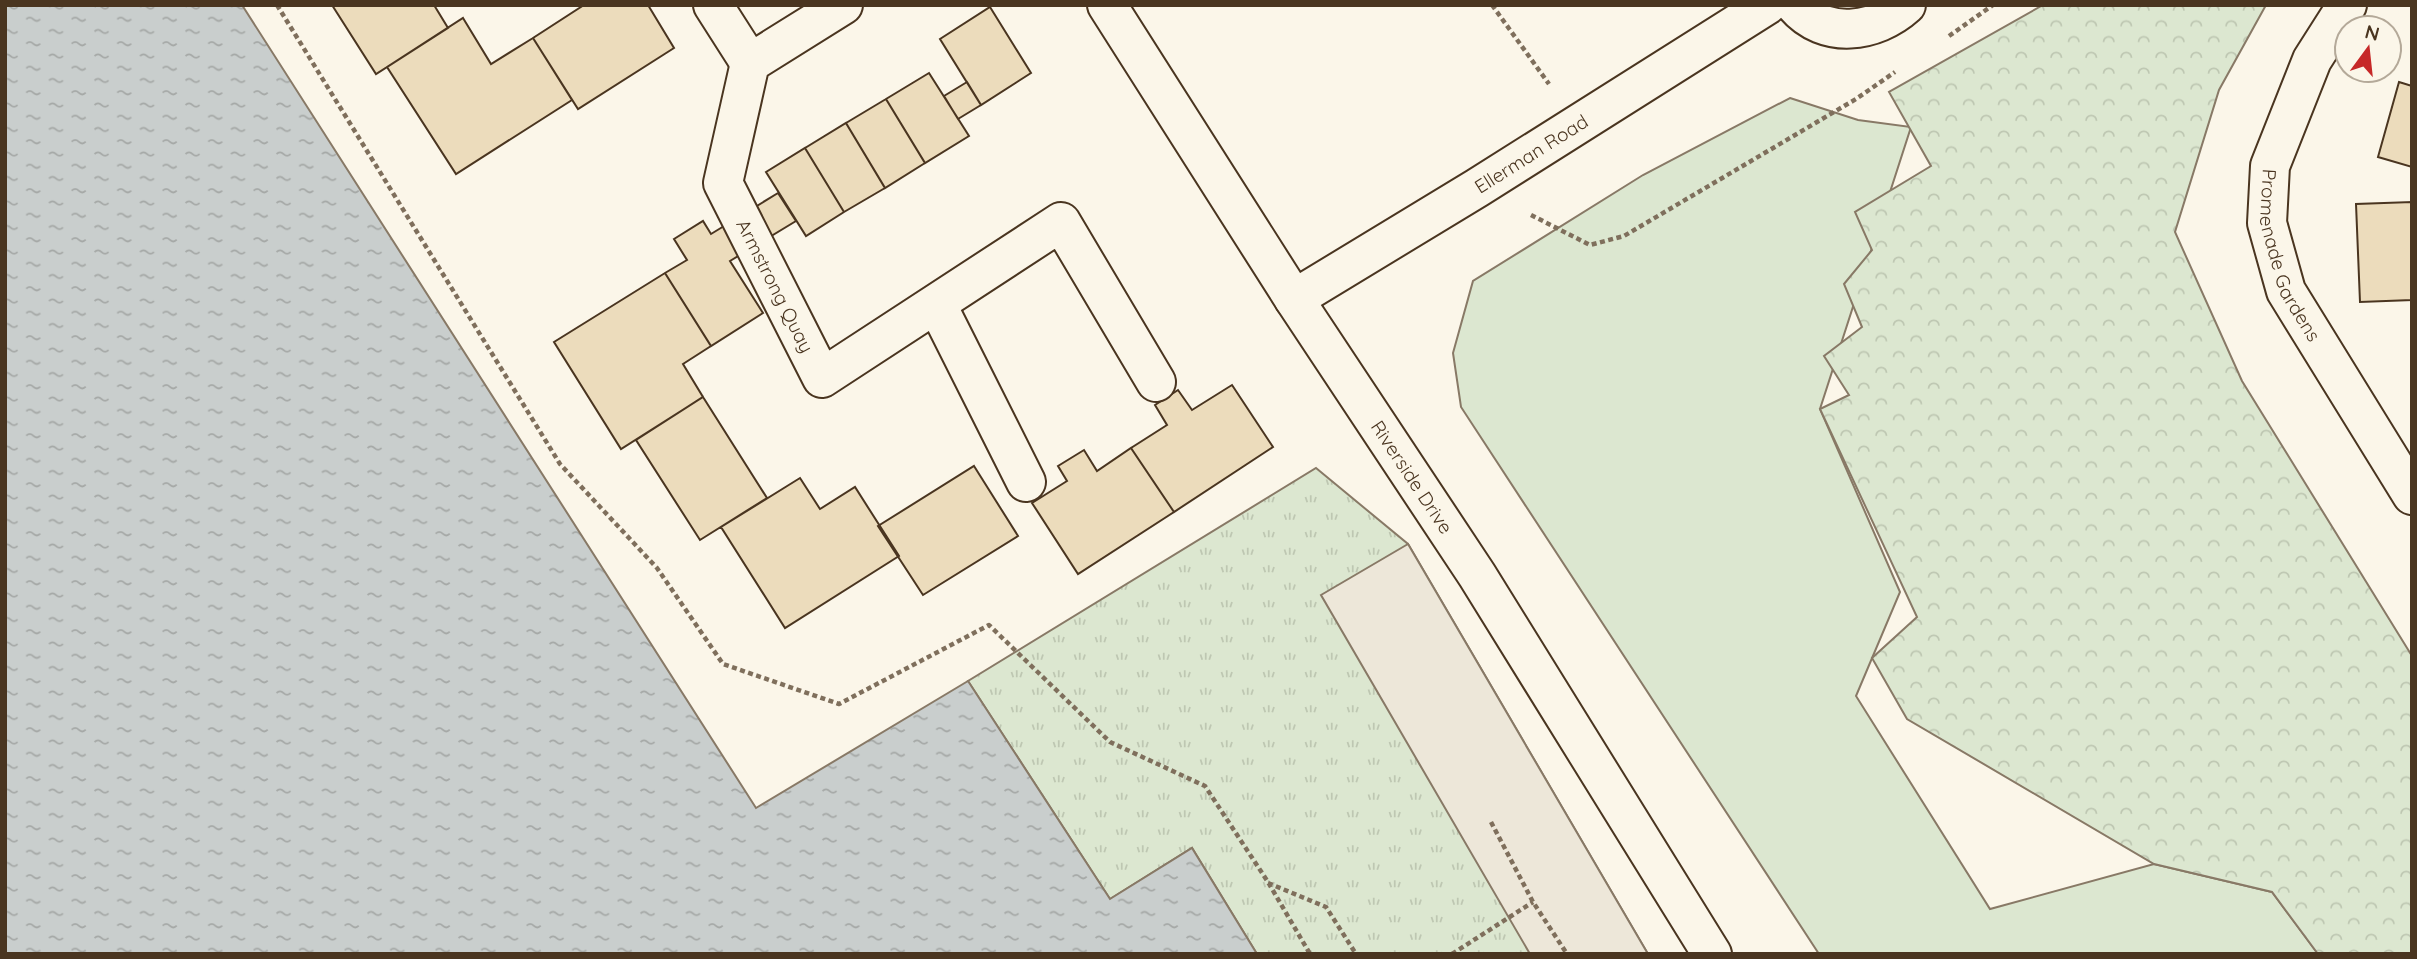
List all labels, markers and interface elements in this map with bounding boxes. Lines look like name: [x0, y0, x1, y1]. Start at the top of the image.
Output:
north arrow: [2333, 14, 2403, 84]
text: N: [2363, 19, 2382, 46]
street label: Ellerman Road: [1470, 109, 1592, 199]
street label: Promenade Gardens: [2255, 168, 2326, 346]
street label: Armstrong Quay: [731, 215, 819, 357]
street label: Riverside Drive: [1366, 416, 1458, 538]

